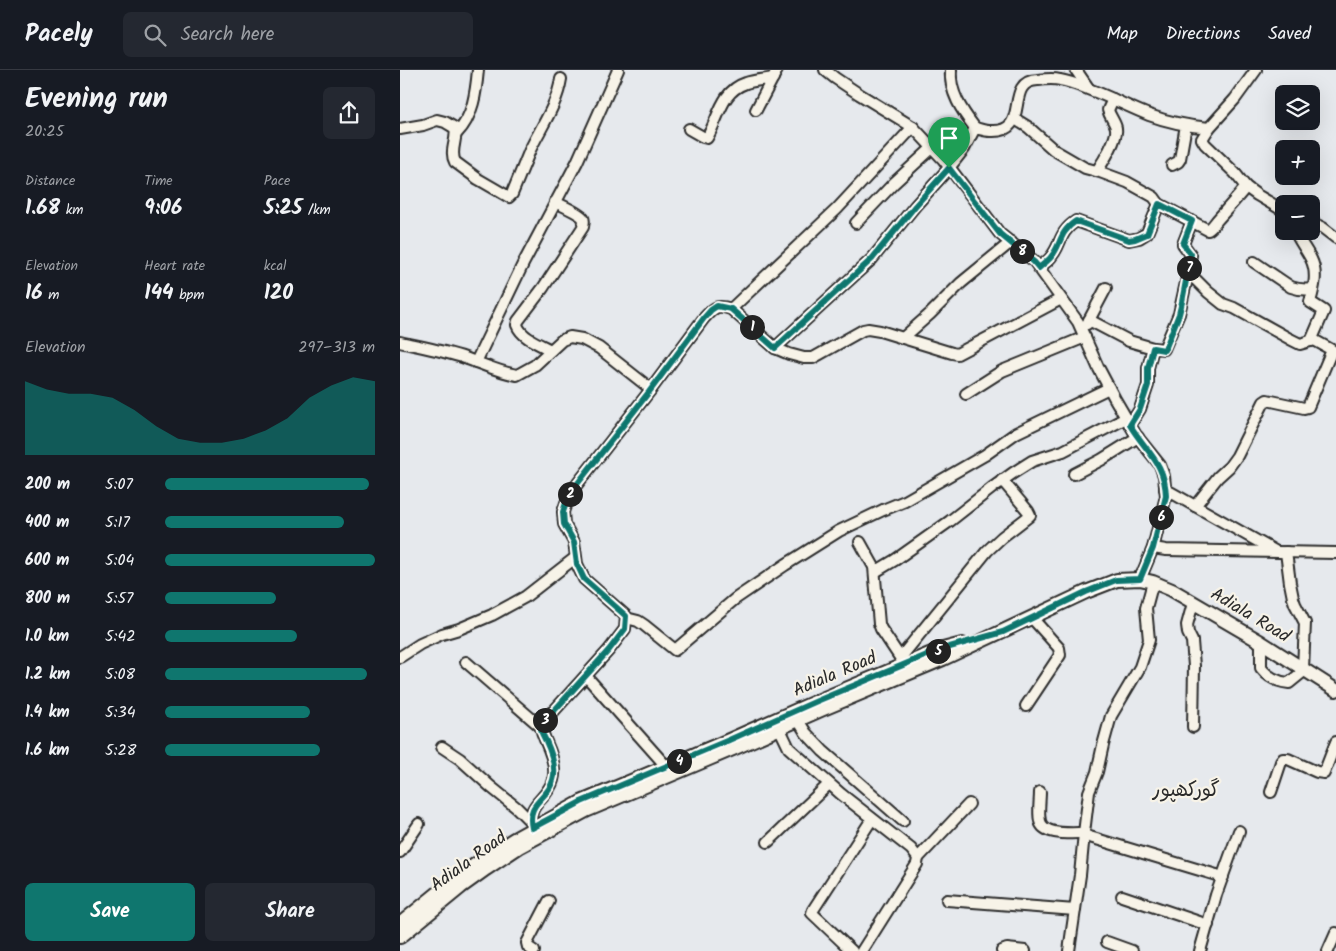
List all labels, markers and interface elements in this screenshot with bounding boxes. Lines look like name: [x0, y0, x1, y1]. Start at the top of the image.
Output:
search box: [123, 12, 473, 57]
text: Pacely: [25, 15, 93, 54]
text: Search here: [181, 20, 274, 50]
text: Map: [1106, 20, 1138, 49]
text: Directions: [1166, 20, 1240, 49]
text: Saved: [1268, 20, 1311, 49]
icon: search: [141, 21, 169, 49]
text: Evening run: [25, 77, 168, 122]
map controls: [1275, 85, 1320, 240]
button: layers: [1275, 85, 1320, 130]
button: share: [323, 87, 375, 139]
pin: [928, 117, 970, 168]
text: 20:25: [25, 119, 64, 144]
icon: arrive: [935, 124, 963, 152]
button: +: [1275, 140, 1320, 185]
text: Distance: [25, 170, 75, 192]
text: Time: [144, 170, 173, 192]
text: Pace: [264, 170, 290, 192]
text: 1.68: [25, 192, 60, 225]
text: 9:06: [144, 192, 182, 225]
text: 5:25: [264, 192, 302, 225]
button: −: [1275, 195, 1320, 240]
text: km: [60, 199, 83, 221]
text: /km: [302, 199, 331, 221]
pin: 8: [1010, 238, 1034, 264]
text: 8: [1018, 240, 1027, 262]
text: Elevation: [25, 255, 78, 277]
text: Heart rate: [144, 255, 205, 277]
text: kcal: [264, 255, 286, 277]
pin: 7: [1176, 256, 1202, 280]
text: 7: [1186, 257, 1193, 279]
text: 16: [25, 277, 43, 310]
text: 144: [144, 277, 174, 310]
text: 120: [264, 277, 293, 310]
text: m: [43, 284, 60, 306]
text: bpm: [174, 284, 204, 306]
pin: 1: [740, 314, 764, 340]
text: 1: [750, 316, 755, 338]
text: Elevation: [25, 335, 86, 360]
text: 297–313 m: [298, 335, 375, 360]
text: 200 m: [25, 472, 70, 497]
text: 5:07: [105, 472, 133, 497]
pin: 2: [558, 482, 582, 506]
text: 2: [566, 483, 575, 505]
pin: 6: [1148, 504, 1174, 530]
text: 6: [1158, 506, 1165, 528]
text: 400 m: [25, 510, 69, 535]
text: 5:17: [105, 510, 130, 535]
text: 600 m: [25, 548, 69, 573]
text: 5:04: [105, 548, 134, 573]
street label: Adiala Road: [1204, 581, 1296, 652]
text: 800 m: [25, 586, 70, 611]
text: 5:57: [105, 586, 134, 611]
text: 1.0 km: [25, 624, 69, 649]
text: 5:42: [105, 624, 136, 649]
pin: 5: [926, 638, 950, 664]
text: 5: [935, 640, 942, 662]
street label: Adiala Road: [788, 644, 882, 706]
text: 1.2 km: [25, 662, 70, 687]
text: 5:08: [105, 662, 135, 687]
text: 1.4 km: [25, 700, 70, 725]
text: 5:34: [105, 700, 135, 725]
pin: 3: [532, 708, 558, 732]
text: 3: [542, 709, 549, 731]
text: 1.6 km: [25, 738, 69, 763]
text: 5:28: [105, 738, 136, 763]
pin: 4: [666, 748, 692, 774]
text: 4: [676, 750, 683, 772]
district label: گورکھپور: [1151, 775, 1220, 807]
street label: Adiala Road: [425, 824, 514, 900]
button: Save: [25, 883, 195, 941]
button: Share: [205, 883, 375, 941]

